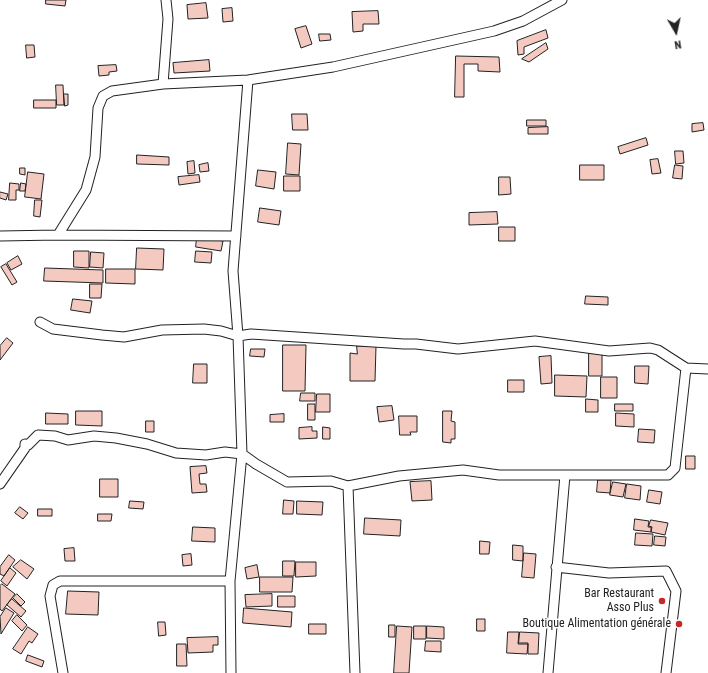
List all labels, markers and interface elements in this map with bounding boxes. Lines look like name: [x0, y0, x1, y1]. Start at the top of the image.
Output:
north arrow: [656, 12, 696, 52]
text: N: [674, 37, 682, 51]
place label: Bar Restaurant Asso Plus: [584, 587, 654, 615]
marker: Bar Restaurant Asso Plus: [657, 596, 667, 606]
place label: Boutique Alimentation générale: [523, 617, 671, 631]
marker: Boutique Alimentation générale: [674, 619, 684, 629]

